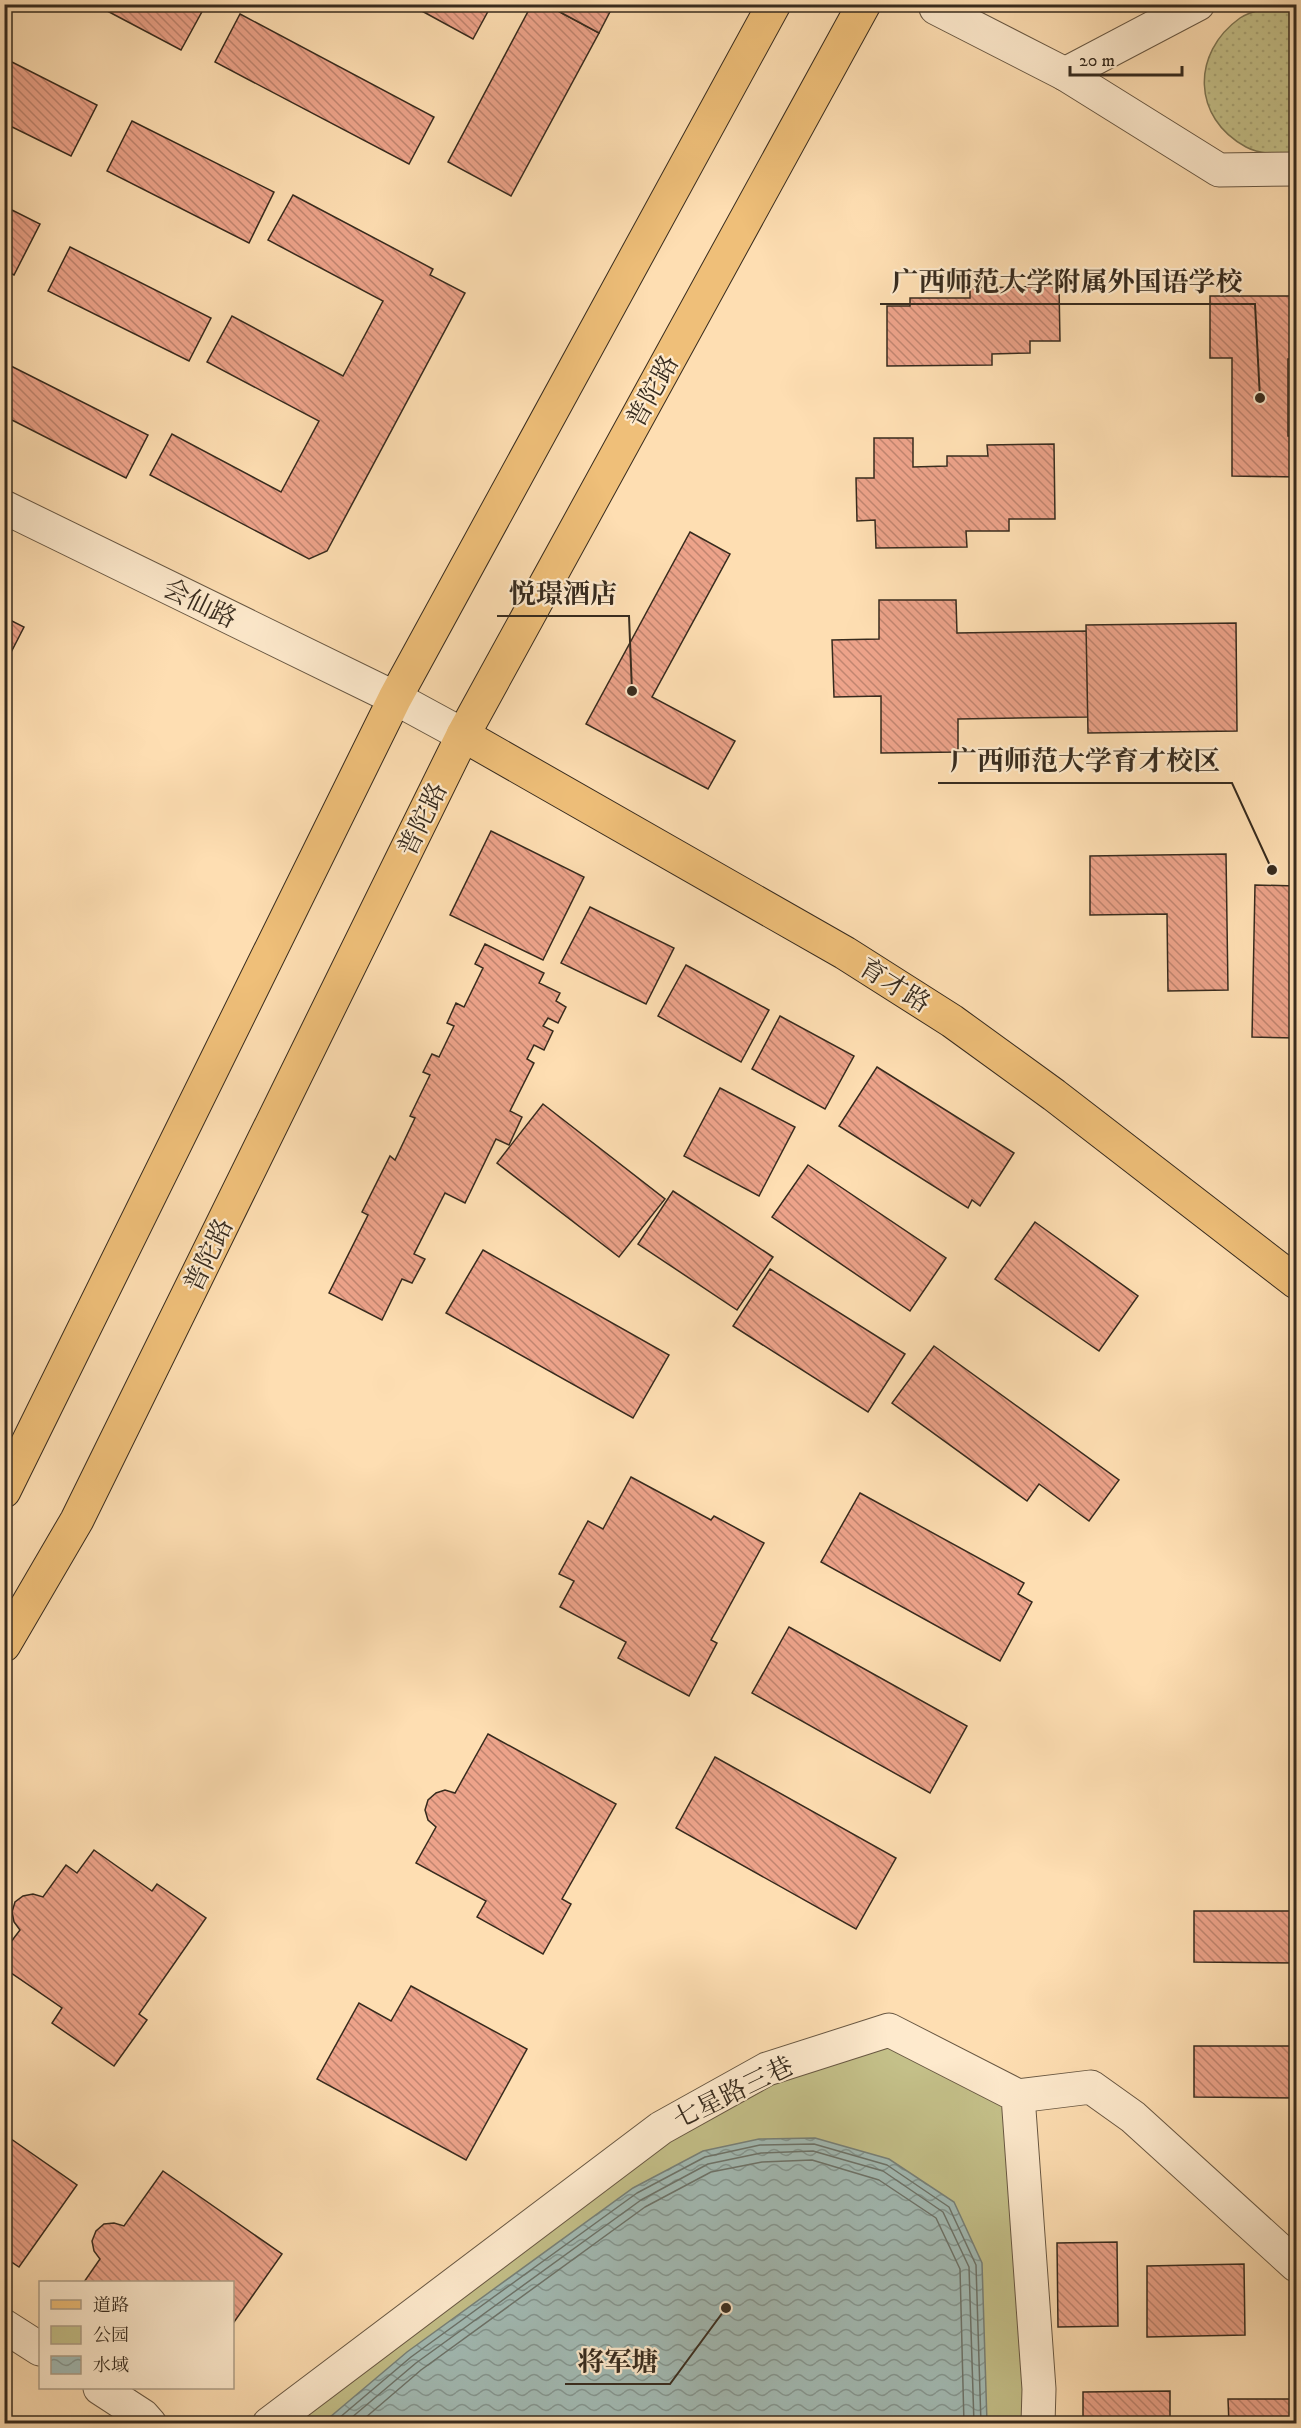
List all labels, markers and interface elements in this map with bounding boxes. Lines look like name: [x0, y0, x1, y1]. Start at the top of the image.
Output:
scale bar: [1070, 39, 1182, 77]
text: 20 m: [1079, 50, 1115, 72]
callout: 广西师范大学附属外国语学校: [880, 259, 1255, 304]
text: 广西师范大学附属外国语学校: [892, 266, 1243, 300]
street label: 普陀路: [620, 350, 687, 434]
callout: 悦璟酒店: [497, 571, 629, 616]
street label: 会仙路: [157, 572, 242, 636]
text: 悦璟酒店: [509, 578, 617, 612]
callout: 广西师范大学育才校区: [938, 738, 1232, 783]
text: 广西师范大学育才校区: [950, 745, 1220, 779]
street label: 普陀路: [391, 777, 455, 862]
street label: 育才路: [852, 952, 936, 1021]
street label: 普陀路: [177, 1213, 241, 1298]
street label: 七星路三巷: [668, 2050, 799, 2137]
legend: [39, 2281, 234, 2389]
text: 道路: [93, 2295, 129, 2317]
text: 公园: [93, 2325, 129, 2347]
callout: 将军塘: [565, 2339, 670, 2384]
text: 将军塘: [578, 2346, 659, 2380]
text: 水域: [93, 2355, 129, 2377]

